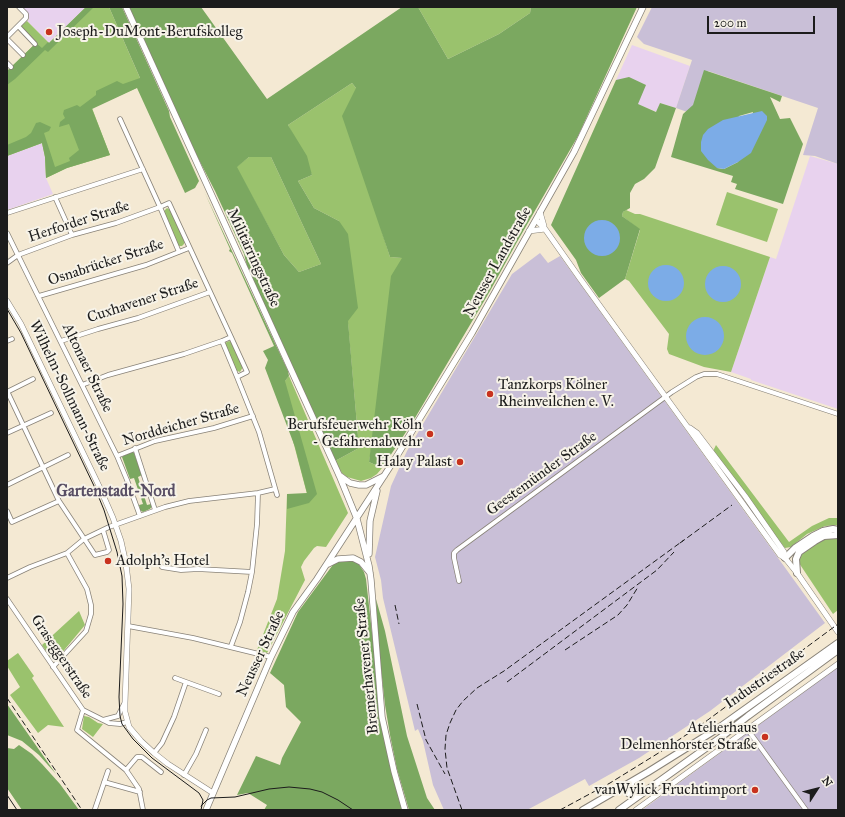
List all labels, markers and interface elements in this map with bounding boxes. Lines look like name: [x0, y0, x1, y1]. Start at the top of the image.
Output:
scale bar: [709, 8, 817, 34]
text: 200 m: [714, 16, 747, 30]
place label: Joseph-DuMont-Berufskolleg: [57, 23, 242, 41]
marker: Joseph-DuMont-Berufskolleg: [44, 27, 54, 37]
street label: Herforder Straße: [26, 197, 132, 247]
street label: Neusser Landstraße: [460, 204, 536, 320]
street label: Militärringstraße: [222, 206, 284, 310]
street label: Osnabrücker Straße: [46, 236, 166, 290]
street label: Cuxhavener Straße: [85, 275, 201, 327]
street label: Wilhelm-Sollmann-Straße: [25, 318, 113, 474]
street label: Altonaer Straße: [58, 321, 116, 415]
place label: Tanzkorps Kölner Rheinveilchen e. V.: [498, 376, 614, 411]
marker: Tanzkorps Kölner Rheinveilchen e. V.: [485, 389, 495, 399]
street label: Norddeicher Straße: [121, 400, 241, 450]
place label: Berufsfeuerwehr Köln - Gefahrenabwehr: [287, 416, 422, 451]
street label: Geestemünder Straße: [483, 428, 601, 520]
marker: Berufsfeuerwehr Köln - Gefahrenabwehr: [425, 429, 435, 439]
place label: Halay Palast: [376, 453, 452, 471]
marker: Halay Palast: [455, 457, 465, 467]
district label: Gartenstadt-Nord: [56, 482, 176, 502]
place label: Adolph's Hotel: [116, 552, 209, 570]
marker: Adolph's Hotel: [103, 556, 113, 566]
street label: Bremerhavener Straße: [351, 597, 383, 735]
street label: Neusser Straße: [233, 608, 289, 700]
street label: Graseggerstraße: [26, 612, 96, 702]
street label: Industriestraße: [722, 645, 808, 713]
place label: Atelierhaus Delmenhorster Straße: [621, 719, 757, 754]
marker: Atelierhaus Delmenhorster Straße: [760, 732, 770, 742]
north arrow: [797, 769, 837, 809]
text: N: [819, 774, 835, 789]
place label: vanWylick Fruchtimport: [594, 781, 747, 799]
marker: vanWylick Fruchtimport: [750, 785, 760, 795]

